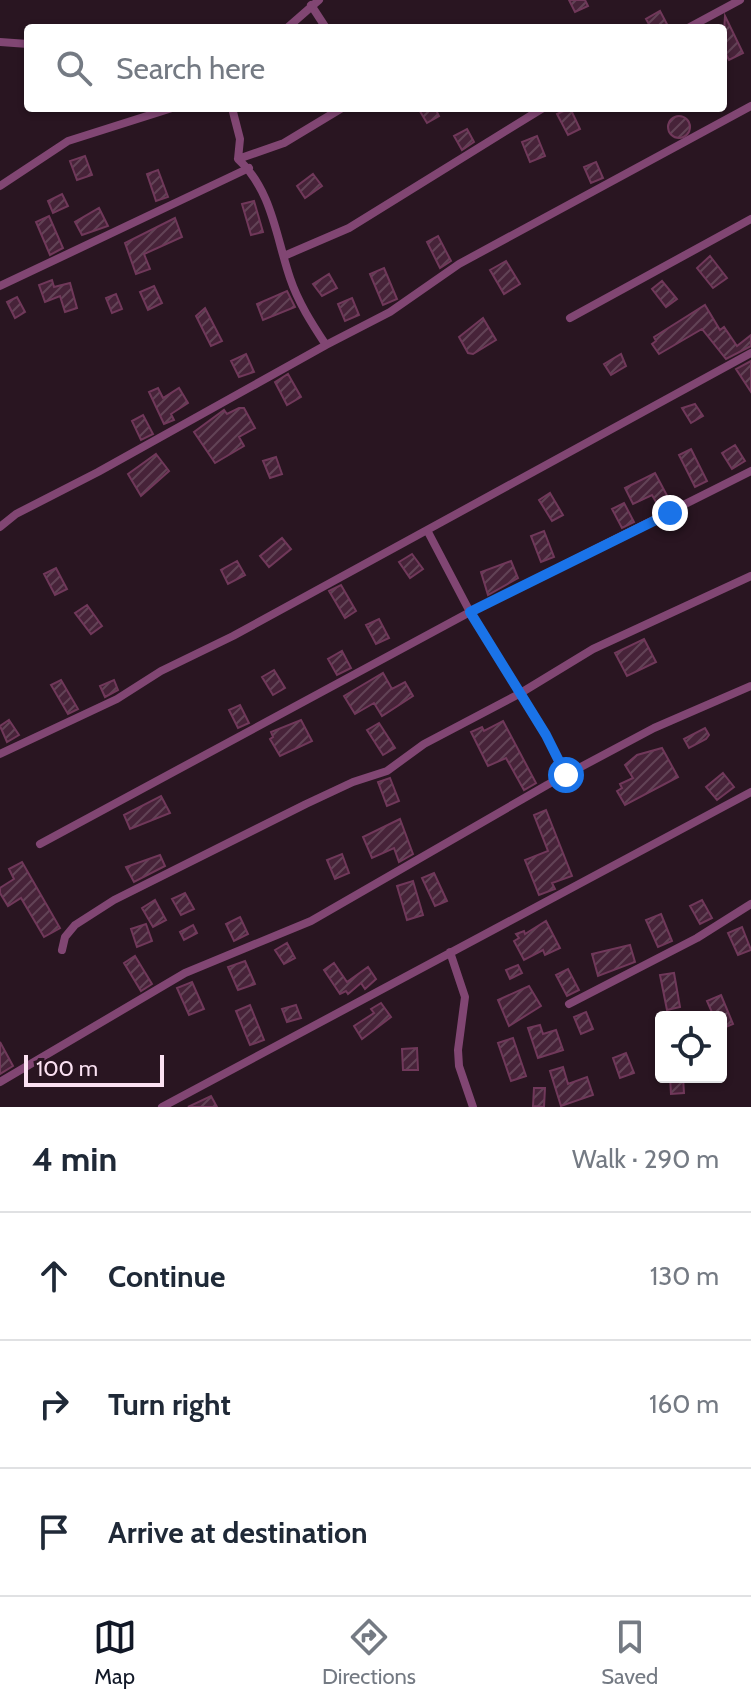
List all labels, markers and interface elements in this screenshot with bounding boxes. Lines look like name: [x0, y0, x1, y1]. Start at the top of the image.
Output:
search box: [24, 24, 727, 112]
icon: search: [52, 46, 96, 90]
text: Search here: [116, 50, 265, 87]
route end: [652, 495, 688, 531]
route start: [548, 757, 584, 793]
map controls: [655, 1011, 727, 1083]
button: locate: [655, 1011, 727, 1083]
scale bar: [24, 1051, 164, 1087]
text: 100 m: [36, 1055, 98, 1082]
text: 4 min: [32, 1138, 117, 1180]
text: Walk · 290 m: [572, 1143, 719, 1175]
icon: ahead: [32, 1254, 76, 1298]
text: Continue: [108, 1258, 225, 1295]
text: 130 m: [650, 1260, 719, 1292]
icon: right: [32, 1382, 76, 1426]
text: Turn right: [108, 1386, 231, 1423]
text: 160 m: [649, 1388, 719, 1420]
icon: arrive: [32, 1510, 76, 1554]
text: Arrive at destination: [108, 1514, 368, 1551]
tab: Map: [93, 1615, 137, 1690]
tab: Directions: [322, 1615, 416, 1690]
tab: Saved: [601, 1615, 658, 1690]

